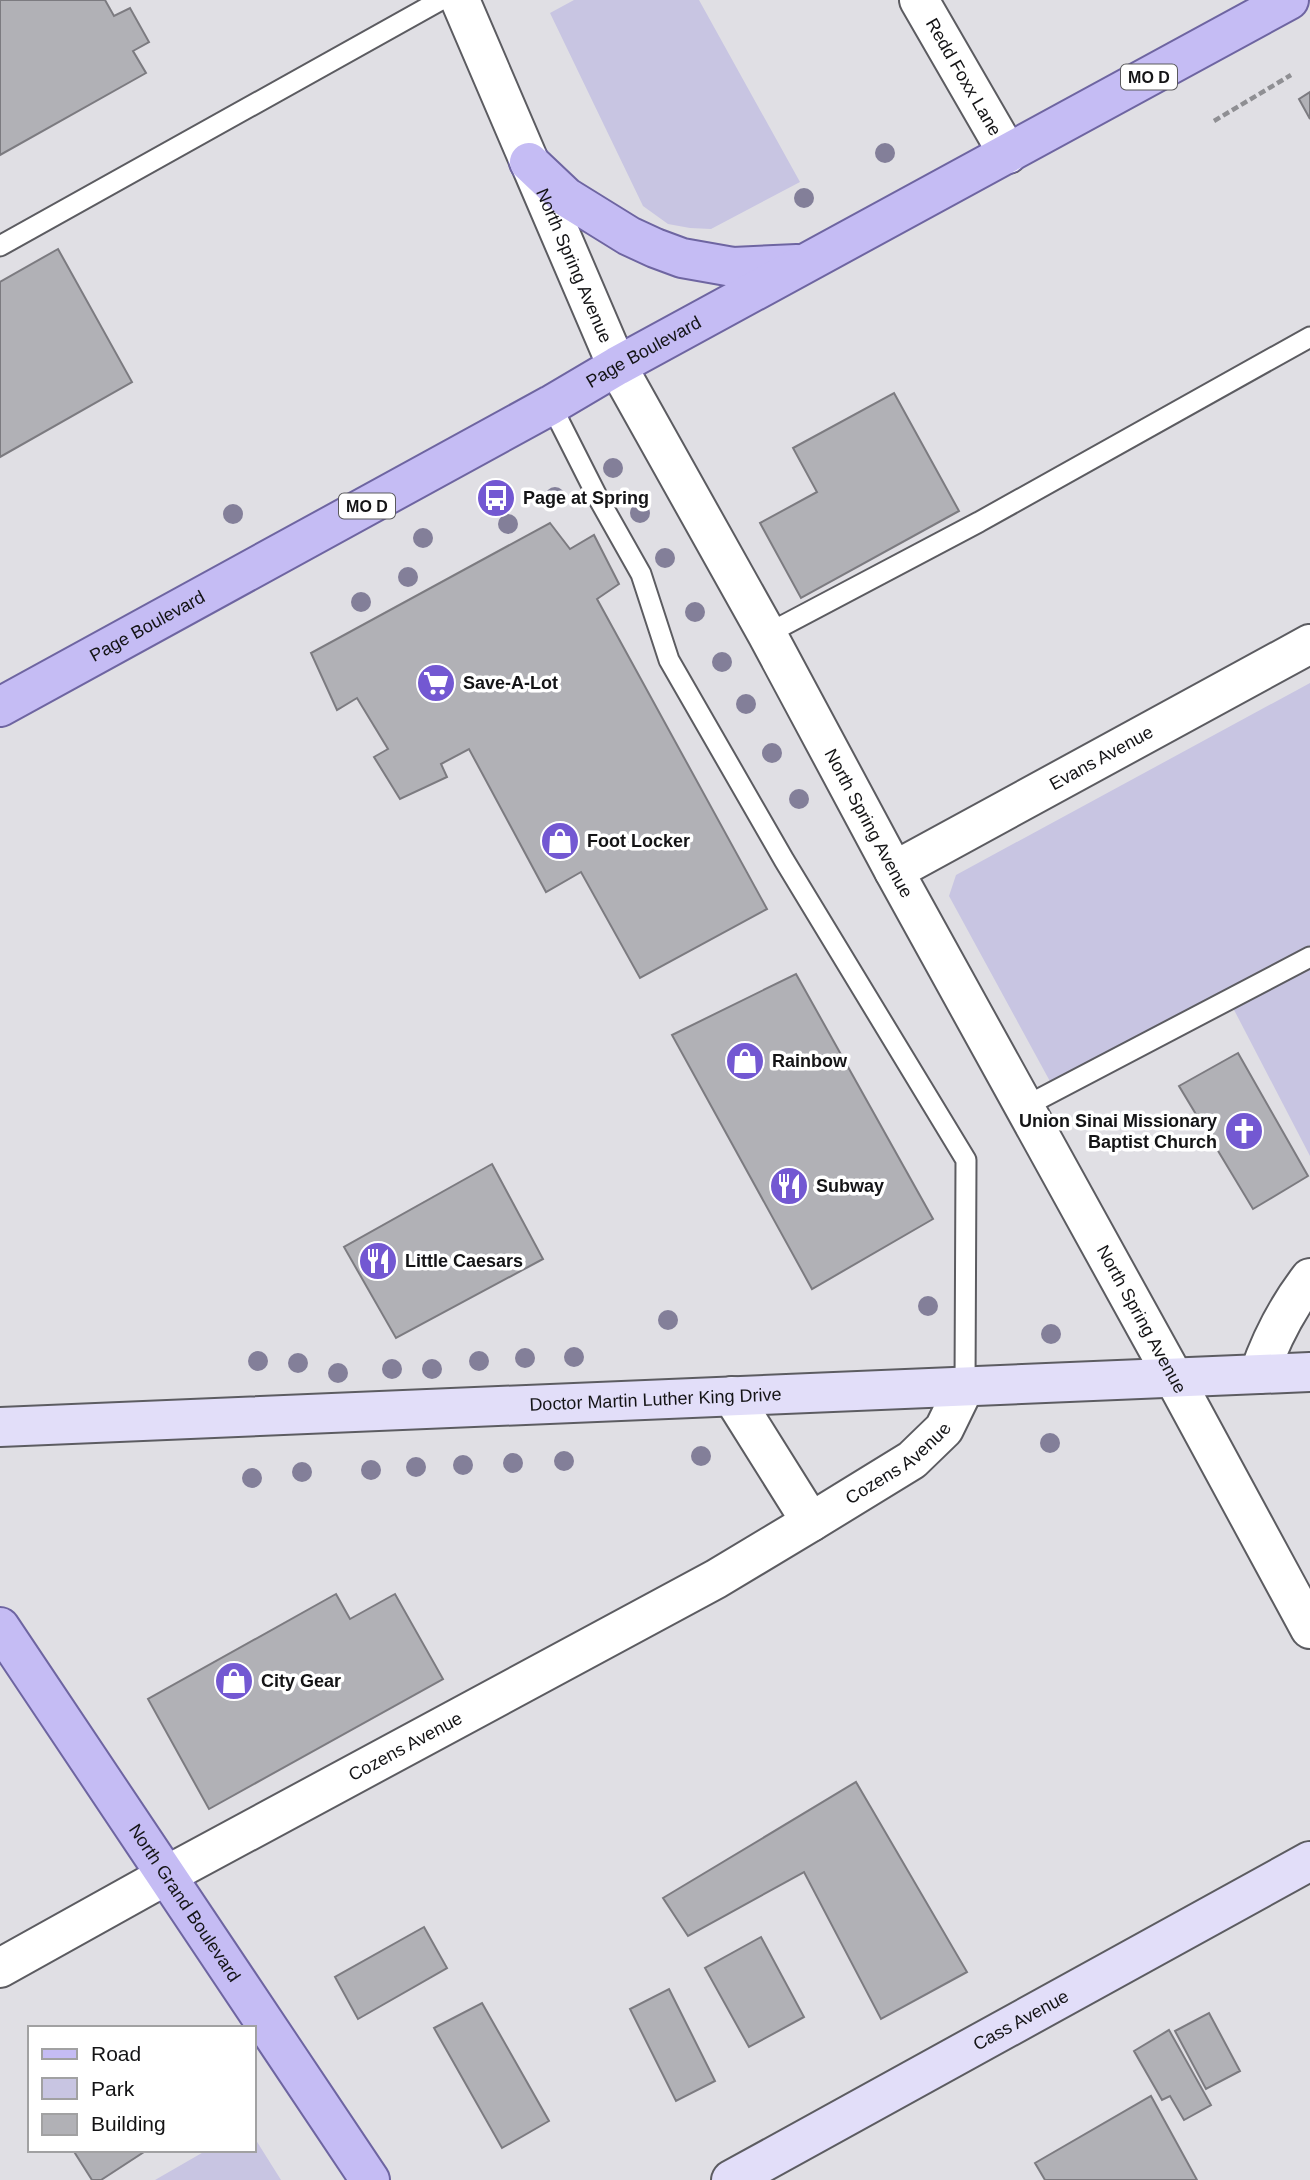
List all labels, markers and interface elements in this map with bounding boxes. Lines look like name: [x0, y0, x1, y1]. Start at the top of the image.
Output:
street label: Redd Foxx Lane: [922, 15, 1005, 139]
road number: MO D: [1121, 64, 1177, 90]
street label: North Spring Avenue: [532, 185, 616, 346]
street label: Page Boulevard: [583, 312, 704, 392]
bus stop icon: Page at Spring: [475, 477, 517, 519]
place label: Page at Spring: [523, 488, 649, 508]
road number: MO D: [339, 494, 395, 519]
street label: Page Boulevard: [86, 587, 208, 666]
supermarket icon: Save-A-Lot: [415, 662, 457, 704]
place label: Save-A-Lot: [463, 673, 558, 693]
street label: Evans Avenue: [1046, 722, 1156, 794]
street label: North Spring Avenue: [821, 746, 917, 901]
shop icon: Foot Locker: [539, 820, 581, 862]
place label: Foot Locker: [587, 831, 690, 851]
shop icon: Rainbow: [724, 1040, 766, 1082]
place label: Rainbow: [772, 1051, 848, 1071]
church icon: Union Sinai Missionary Baptist Church: [1223, 1110, 1265, 1152]
place label: Union Sinai Missionary Baptist Church: [1019, 1111, 1217, 1152]
restaurant icon: Subway: [768, 1165, 810, 1207]
place label: Subway: [816, 1176, 884, 1196]
restaurant icon: Little Caesars: [357, 1240, 399, 1282]
street label: North Spring Avenue: [1093, 1242, 1190, 1397]
place label: Little Caesars: [405, 1251, 523, 1271]
street label: Doctor Martin Luther King Drive: [529, 1384, 782, 1415]
street label: Cozens Avenue: [842, 1420, 955, 1508]
shop icon: City Gear: [213, 1660, 255, 1702]
place label: City Gear: [261, 1671, 341, 1691]
street label: Cozens Avenue: [345, 1708, 466, 1785]
street label: North Grand Boulevard: [125, 1820, 244, 1985]
street label: Cass Avenue: [970, 1986, 1072, 2055]
legend: [28, 2026, 256, 2152]
text: Road: [91, 2042, 141, 2065]
text: Park: [91, 2077, 135, 2100]
text: Building: [91, 2112, 166, 2135]

